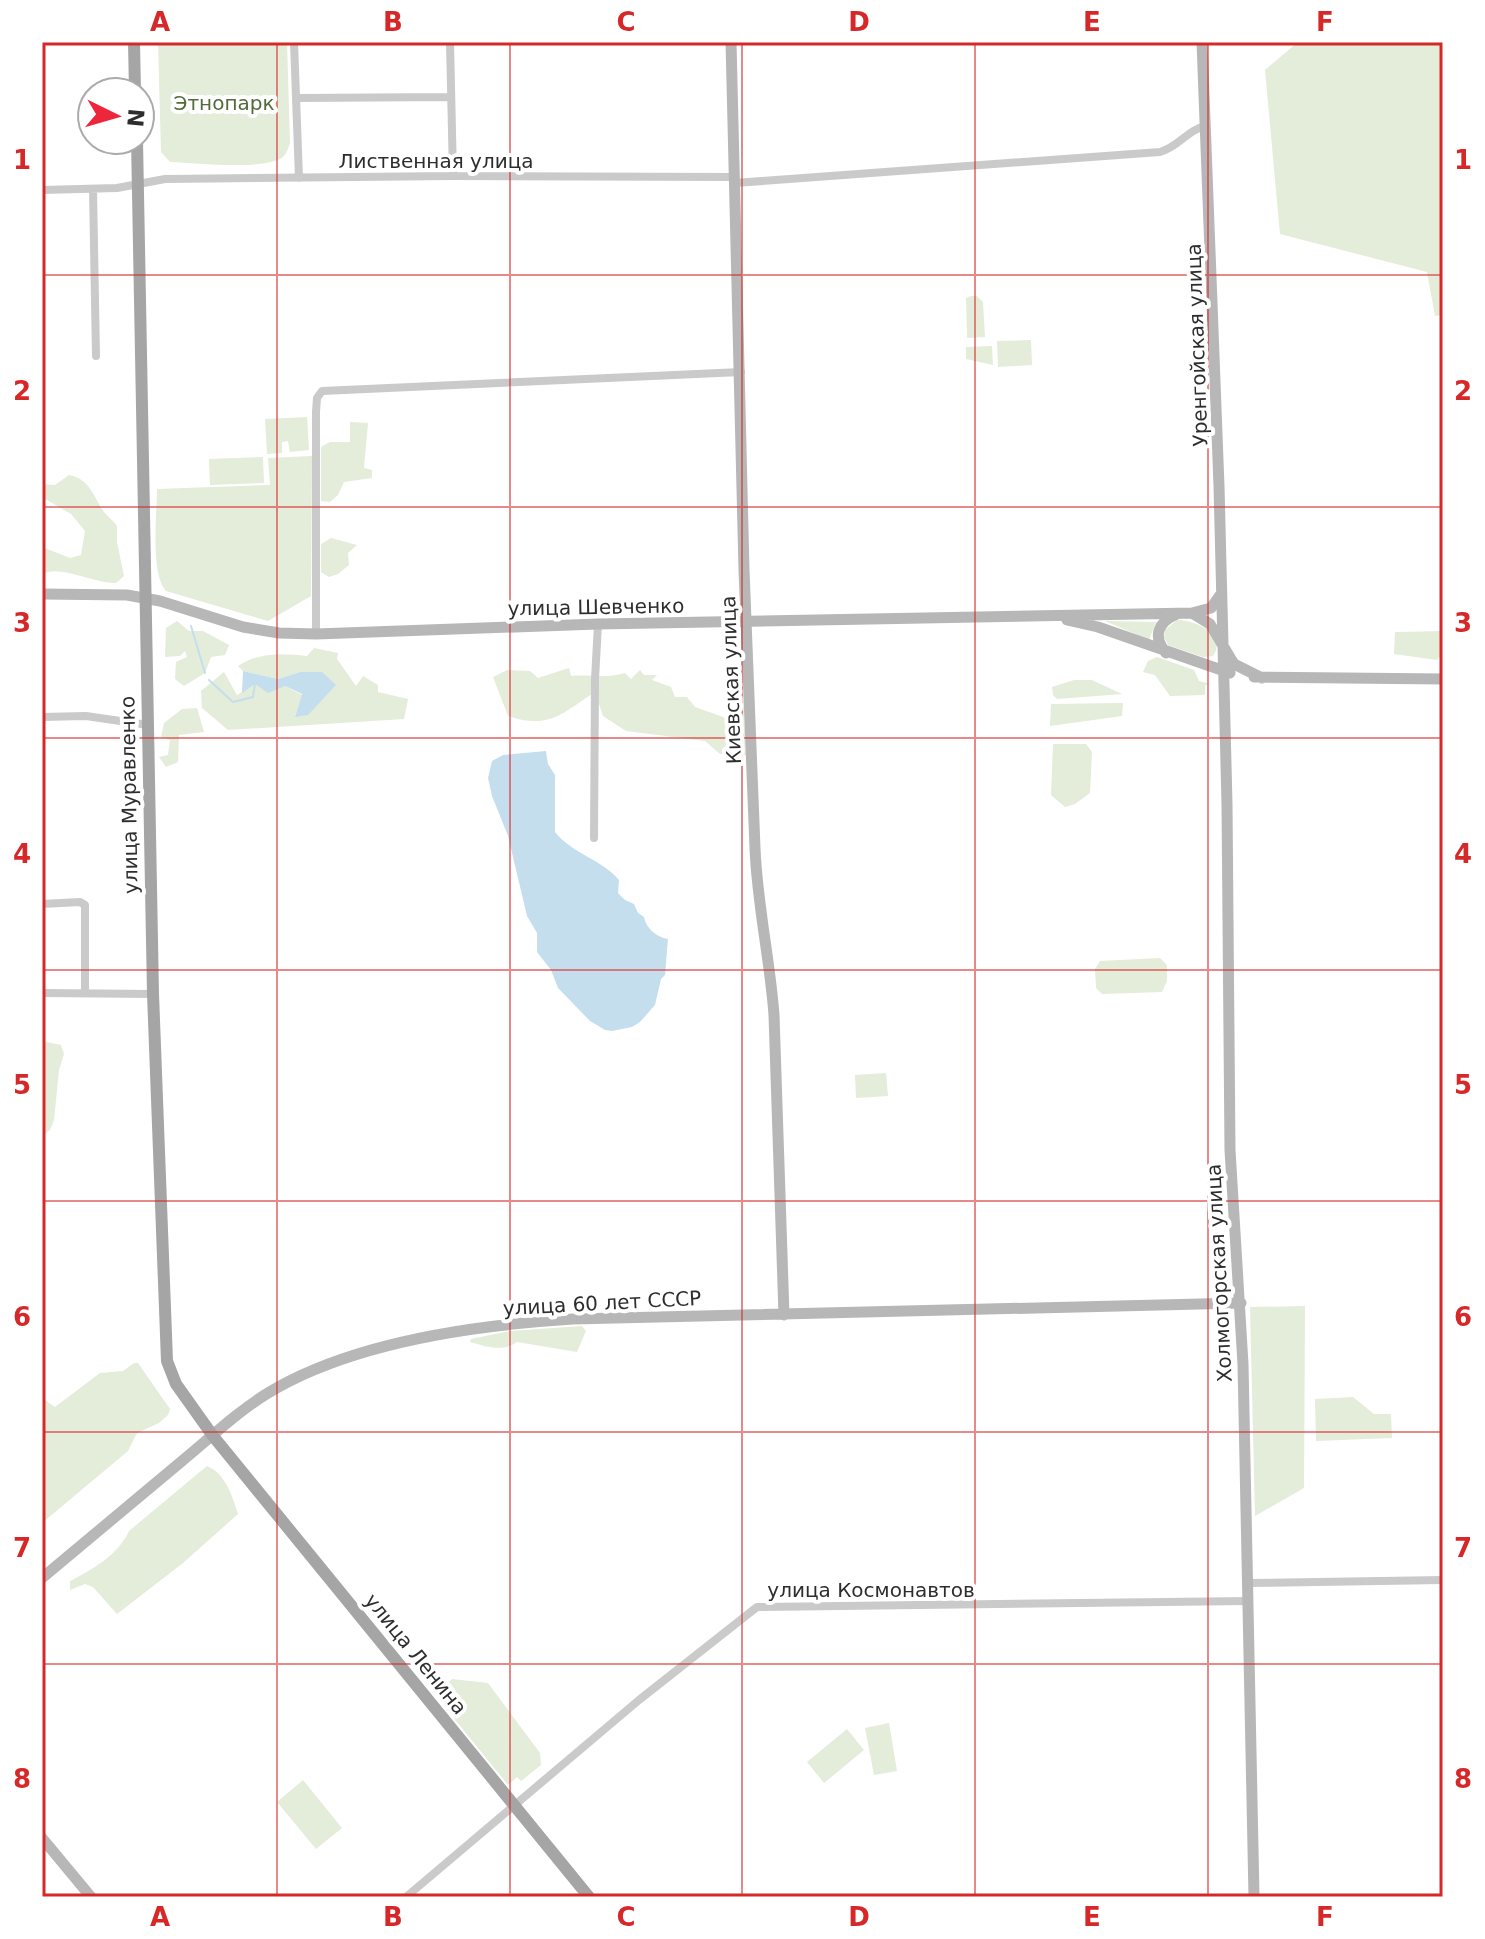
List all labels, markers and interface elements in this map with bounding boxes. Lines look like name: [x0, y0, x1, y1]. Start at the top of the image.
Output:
text: A: [150, 7, 170, 37]
text: B: [383, 7, 403, 37]
text: C: [616, 7, 636, 37]
text: D: [848, 7, 870, 37]
text: E: [1083, 7, 1101, 37]
text: F: [1316, 7, 1334, 37]
north arrow: [76, 76, 156, 156]
park label: Этнопарк: [173, 91, 275, 115]
text: N: [122, 107, 149, 128]
text: 1: [13, 145, 31, 175]
text: 1: [1454, 145, 1472, 175]
street label: Лиственная улица: [338, 149, 534, 173]
street label: Уренгойская улица: [1181, 243, 1213, 447]
text: 2: [13, 376, 31, 406]
text: 2: [1454, 376, 1472, 406]
street label: улица Шевченко: [507, 593, 685, 621]
street label: Киевская улица: [716, 595, 746, 765]
text: 3: [13, 608, 31, 638]
text: 3: [1454, 608, 1472, 638]
street label: улица Муравленко: [115, 696, 143, 894]
text: 4: [13, 839, 31, 869]
text: 4: [1454, 839, 1472, 869]
text: 5: [13, 1070, 31, 1100]
text: 5: [1454, 1070, 1472, 1100]
street label: Холмогорская улица: [1201, 1163, 1237, 1383]
street label: улица 60 лет СССР: [502, 1286, 702, 1320]
text: 6: [13, 1302, 31, 1332]
text: 6: [1454, 1302, 1472, 1332]
text: 7: [13, 1533, 31, 1563]
text: 7: [1454, 1533, 1472, 1563]
street label: улица Космонавтов: [767, 1578, 975, 1602]
street label: улица Ленина: [360, 1589, 472, 1719]
text: 8: [13, 1764, 31, 1794]
text: 8: [1454, 1764, 1472, 1794]
text: A: [150, 1902, 170, 1932]
text: B: [383, 1902, 403, 1932]
text: C: [616, 1902, 636, 1932]
text: D: [848, 1902, 870, 1932]
text: E: [1083, 1902, 1101, 1932]
text: F: [1316, 1902, 1334, 1932]

